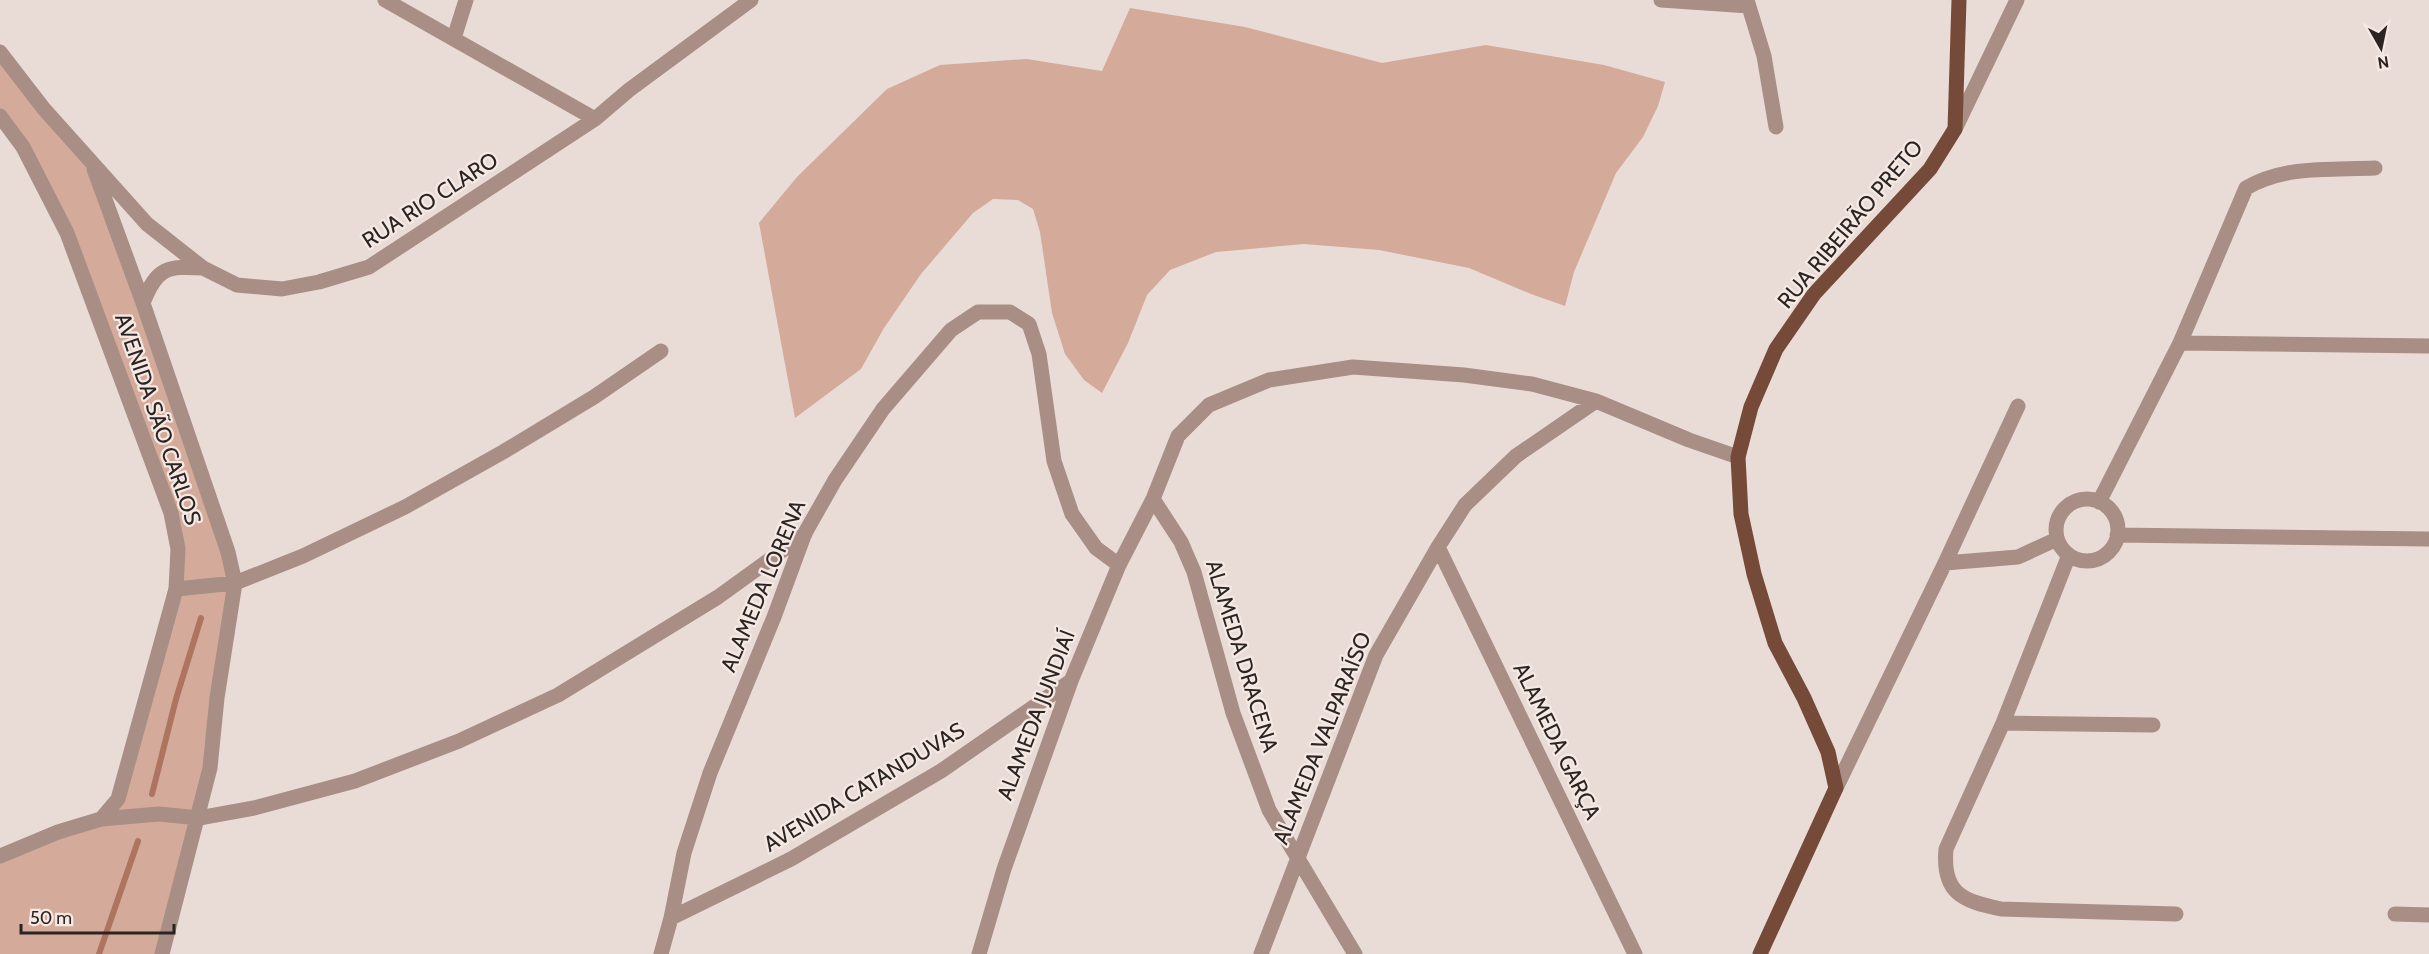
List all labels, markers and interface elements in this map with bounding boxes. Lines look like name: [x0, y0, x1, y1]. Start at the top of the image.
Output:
north arrow: [2351, 18, 2411, 78]
text: N: [2376, 52, 2390, 73]
street label: RUA RIBEIRÃO PRETO: [1772, 134, 1928, 314]
street label: RUA RIO CLARO: [357, 146, 503, 254]
street label: AVENIDA SÃO CARLOS: [109, 310, 207, 529]
street label: ALAMEDA LORENA: [715, 496, 812, 676]
street label: ALAMEDA DRACENA: [1200, 557, 1284, 756]
street label: ALAMEDA JUNDIAÍ: [991, 626, 1081, 804]
street label: ALAMEDA VALPARAÍSO: [1267, 628, 1377, 848]
street label: ALAMEDA GARÇA: [1507, 658, 1607, 824]
street label: AVENIDA CATANDUVAS: [759, 716, 969, 858]
scale bar: [21, 897, 174, 935]
text: 50 m: [30, 907, 72, 929]

